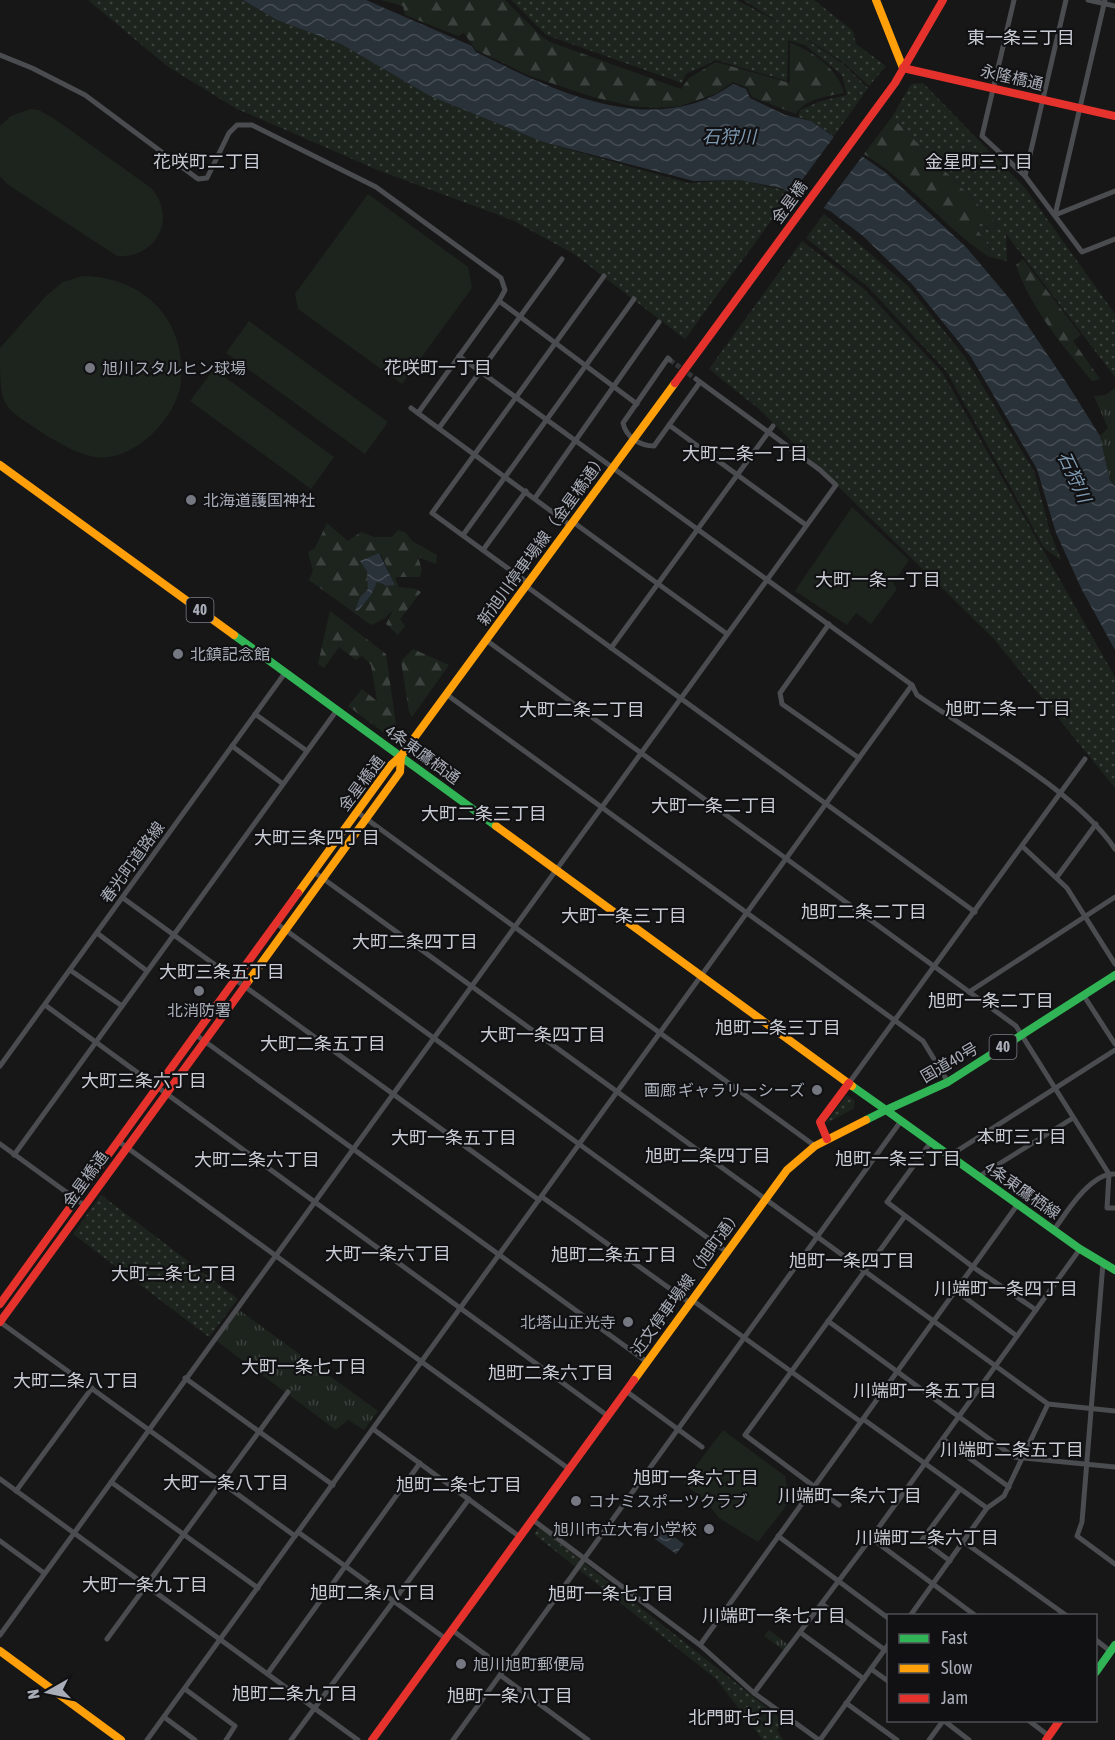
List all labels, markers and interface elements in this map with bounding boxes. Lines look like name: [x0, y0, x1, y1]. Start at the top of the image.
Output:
district label: 東一条三丁目: [967, 27, 1075, 48]
street label: 永隆橋通: [979, 61, 1045, 93]
water label: 石狩川: [702, 126, 758, 147]
district label: 花咲町二丁目: [153, 151, 261, 172]
district label: 金星町三丁目: [925, 151, 1033, 172]
street label: 金星橋: [768, 177, 810, 227]
district label: 花咲町一丁目: [384, 357, 492, 378]
place label: 旭川スタルヒン球場: [102, 359, 246, 377]
marker: 旭川スタルヒン球場: [83, 361, 97, 375]
district label: 大町二条一丁目: [682, 443, 808, 464]
water label: 石狩川: [1054, 448, 1096, 508]
street label: 新旭川停車場線（金星橋通）: [474, 450, 610, 628]
place label: 北海道護国神社: [203, 491, 315, 509]
marker: 北海道護国神社: [184, 493, 198, 507]
district label: 大町一条一丁目: [815, 569, 941, 590]
road number: 40: [186, 598, 214, 622]
place label: 北鎮記念館: [190, 645, 270, 663]
marker: 北鎮記念館: [171, 647, 185, 661]
district label: 旭町二条一丁目: [945, 698, 1071, 719]
district label: 大町二条二丁目: [519, 699, 645, 720]
street label: 4条東鷹栖通: [382, 721, 464, 787]
street label: 金星橋通: [335, 752, 387, 814]
district label: 大町一条二丁目: [651, 795, 777, 816]
district label: 大町二条三丁目: [421, 803, 547, 824]
street label: 春光町道路線: [97, 818, 167, 906]
district label: 大町三条四丁目: [254, 827, 380, 848]
district label: 旭町二条二丁目: [801, 901, 927, 922]
district label: 大町一条三丁目: [561, 905, 687, 926]
district label: 大町二条四丁目: [352, 931, 478, 952]
district label: 大町三条五丁目: [159, 961, 285, 982]
marker: 北消防署: [192, 984, 206, 998]
district label: 旭町一条二丁目: [928, 990, 1054, 1011]
place label: 北消防署: [167, 1001, 231, 1019]
district label: 旭町二条三丁目: [715, 1017, 841, 1038]
district label: 大町一条四丁目: [480, 1024, 606, 1045]
district label: 大町二条五丁目: [260, 1033, 386, 1054]
road number: 40: [990, 1035, 1016, 1059]
street label: 国道40号: [917, 1038, 981, 1086]
district label: 大町三条六丁目: [81, 1070, 207, 1091]
place label: 画廊 ギャラリーシーズ: [644, 1081, 805, 1099]
marker: 画廊 ギャラリーシーズ: [810, 1083, 824, 1097]
district label: 本町三丁目: [977, 1126, 1067, 1147]
district label: 大町一条五丁目: [391, 1127, 517, 1148]
district label: 旭町二条四丁目: [645, 1145, 771, 1166]
street label: 金星橋通: [59, 1148, 111, 1210]
district label: 旭町一条三丁目: [835, 1148, 961, 1169]
district label: 大町二条六丁目: [194, 1149, 320, 1170]
street label: 4条東鷹栖線: [982, 1158, 1064, 1222]
street label: 近文停車場線（旭町通）: [627, 1206, 745, 1358]
district label: 大町一条六丁目: [325, 1243, 451, 1264]
district label: 旭町二条五丁目: [551, 1244, 677, 1265]
district label: 旭町一条四丁目: [789, 1250, 915, 1271]
district label: 大町二条七丁目: [111, 1263, 237, 1284]
district label: 川端町一条四丁目: [934, 1278, 1078, 1299]
place label: 北塔山正光寺: [520, 1313, 616, 1331]
marker: 北塔山正光寺: [621, 1315, 635, 1329]
district label: 大町一条七丁目: [241, 1356, 367, 1377]
district label: 旭町二条六丁目: [488, 1362, 614, 1383]
district label: 大町二条八丁目: [13, 1370, 139, 1391]
district label: 川端町一条五丁目: [853, 1380, 997, 1401]
district label: 川端町二条五丁目: [940, 1439, 1084, 1460]
district label: 旭町一条六丁目: [633, 1467, 759, 1488]
district label: 大町一条八丁目: [163, 1472, 289, 1493]
district label: 旭町二条七丁目: [396, 1474, 522, 1495]
district label: 川端町一条六丁目: [778, 1485, 922, 1506]
place label: コナミスポーツクラブ: [588, 1492, 748, 1510]
marker: コナミスポーツクラブ: [569, 1494, 583, 1508]
place label: 旭川市立大有小学校: [553, 1520, 697, 1538]
marker: 旭川市立大有小学校: [702, 1522, 716, 1536]
district label: 川端町二条六丁目: [855, 1527, 999, 1548]
district label: 大町一条九丁目: [82, 1574, 208, 1595]
district label: 旭町二条八丁目: [310, 1582, 436, 1603]
district label: 旭町一条七丁目: [548, 1583, 674, 1604]
district label: 川端町一条七丁目: [702, 1605, 846, 1626]
legend: [887, 1614, 1097, 1722]
text: Fast: [941, 1627, 968, 1648]
place label: 旭川旭町郵便局: [473, 1655, 585, 1673]
marker: 旭川旭町郵便局: [454, 1657, 468, 1671]
text: Slow: [941, 1657, 972, 1678]
north arrow: [18, 1662, 78, 1722]
district label: 旭町二条九丁目: [232, 1683, 358, 1704]
district label: 旭町一条八丁目: [447, 1685, 573, 1706]
text: Jam: [941, 1687, 968, 1708]
text: N: [24, 1688, 43, 1700]
district label: 北門町七丁目: [688, 1707, 796, 1728]

